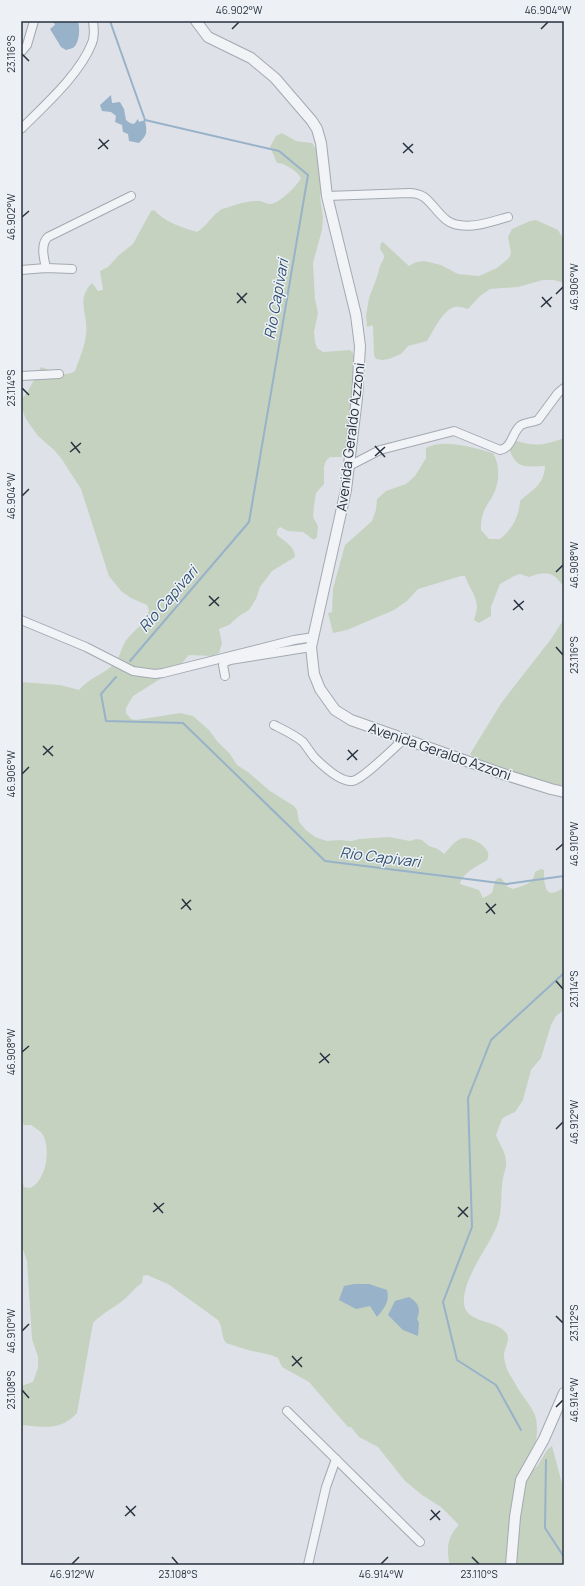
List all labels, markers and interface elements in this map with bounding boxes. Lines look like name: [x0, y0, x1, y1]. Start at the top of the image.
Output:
text: 46.902°W: [216, 3, 263, 17]
text: 46.904°W: [525, 3, 572, 17]
text: 23.116°S: [4, 35, 18, 73]
text: 46.902°W: [4, 193, 18, 240]
water label: Rio Capivari: [259, 255, 294, 341]
text: 46.906°W: [567, 263, 581, 311]
street label: Avenida Geraldo Azzoni: [331, 361, 369, 513]
text: 23.114°S: [4, 370, 18, 406]
text: 46.904°W: [4, 472, 18, 519]
text: 46.908°W: [567, 541, 581, 588]
water label: Rio Capivari: [134, 560, 204, 636]
text: 23.116°S: [567, 636, 581, 674]
street label: Avenida Geraldo Azzoni: [366, 718, 514, 784]
text: 46.906°W: [4, 750, 18, 798]
text: 46.910°W: [567, 821, 581, 866]
water label: Rio Capivari: [339, 842, 424, 873]
text: 23.114°S: [567, 971, 581, 1007]
text: 46.908°W: [4, 1028, 18, 1075]
text: 46.912°W: [567, 1099, 581, 1144]
text: 23.112°S: [567, 1305, 581, 1341]
text: 46.910°W: [4, 1308, 18, 1353]
text: 23.108°S: [4, 1370, 18, 1410]
text: 46.914°W: [567, 1377, 581, 1422]
text: 46.912°W: [50, 1567, 95, 1581]
text: 23.108°S: [158, 1567, 198, 1581]
text: 46.914°W: [359, 1567, 404, 1581]
text: 23.110°S: [460, 1567, 498, 1581]

